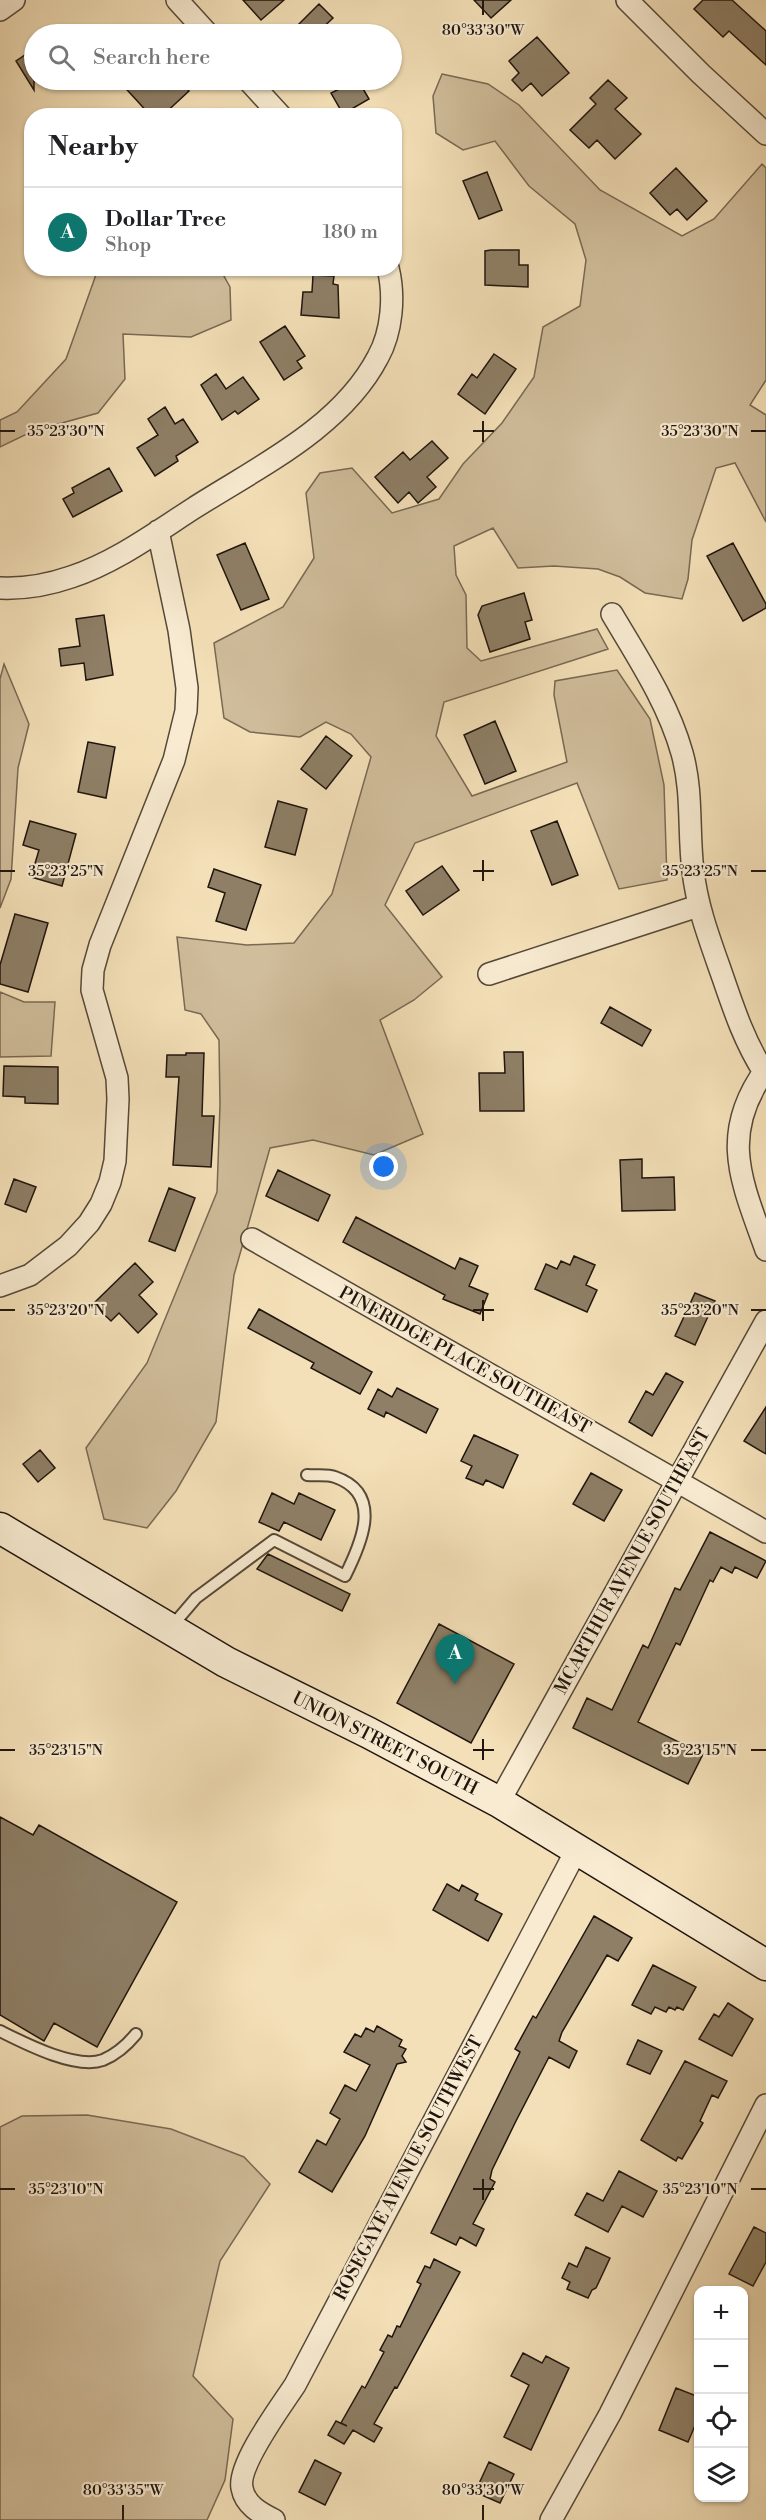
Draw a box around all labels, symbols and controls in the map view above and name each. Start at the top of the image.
text: 80°33'30"W [442,21,525,40]
search box [24,24,402,90]
icon: search [45,41,78,74]
text: Search here [93,44,210,71]
text: Nearby [48,131,138,163]
text: Dollar Tree [105,206,226,233]
text: A [60,220,75,245]
text: 180 m [323,220,378,245]
text: Shop [105,233,151,258]
text: 35°23'30"N [27,422,105,441]
text: 35°23'30"N [661,422,739,441]
text: 35°23'25"N [28,862,104,881]
text: 35°23'25"N [662,862,738,881]
your location [369,1152,398,1181]
street label: PINERIDGE PLACE SOUTHEAST [335,1281,595,1440]
text: 35°23'20"N [27,1301,105,1320]
text: 35°23'20"N [661,1301,739,1320]
street label: MCARTHUR AVENUE SOUTHEAST [549,1424,716,1698]
pin: A [436,1634,474,1684]
street label: UNION STREET SOUTH [288,1687,482,1801]
text: 35°23'15"N [29,1741,103,1760]
text: 35°23'15"N [663,1741,737,1760]
street label: ROSEGAYE AVENUE SOUTHWEST [329,2032,488,2305]
text: 35°23'10"N [28,2180,104,2199]
text: 35°23'10"N [662,2180,738,2199]
map controls [694,2286,748,2502]
button: + [694,2286,748,2340]
button: − [694,2340,748,2394]
button: locate [694,2394,748,2448]
button: layers [694,2448,748,2502]
text: 80°33'35"W [83,2481,164,2500]
text: 80°33'30"W [442,2481,525,2500]

